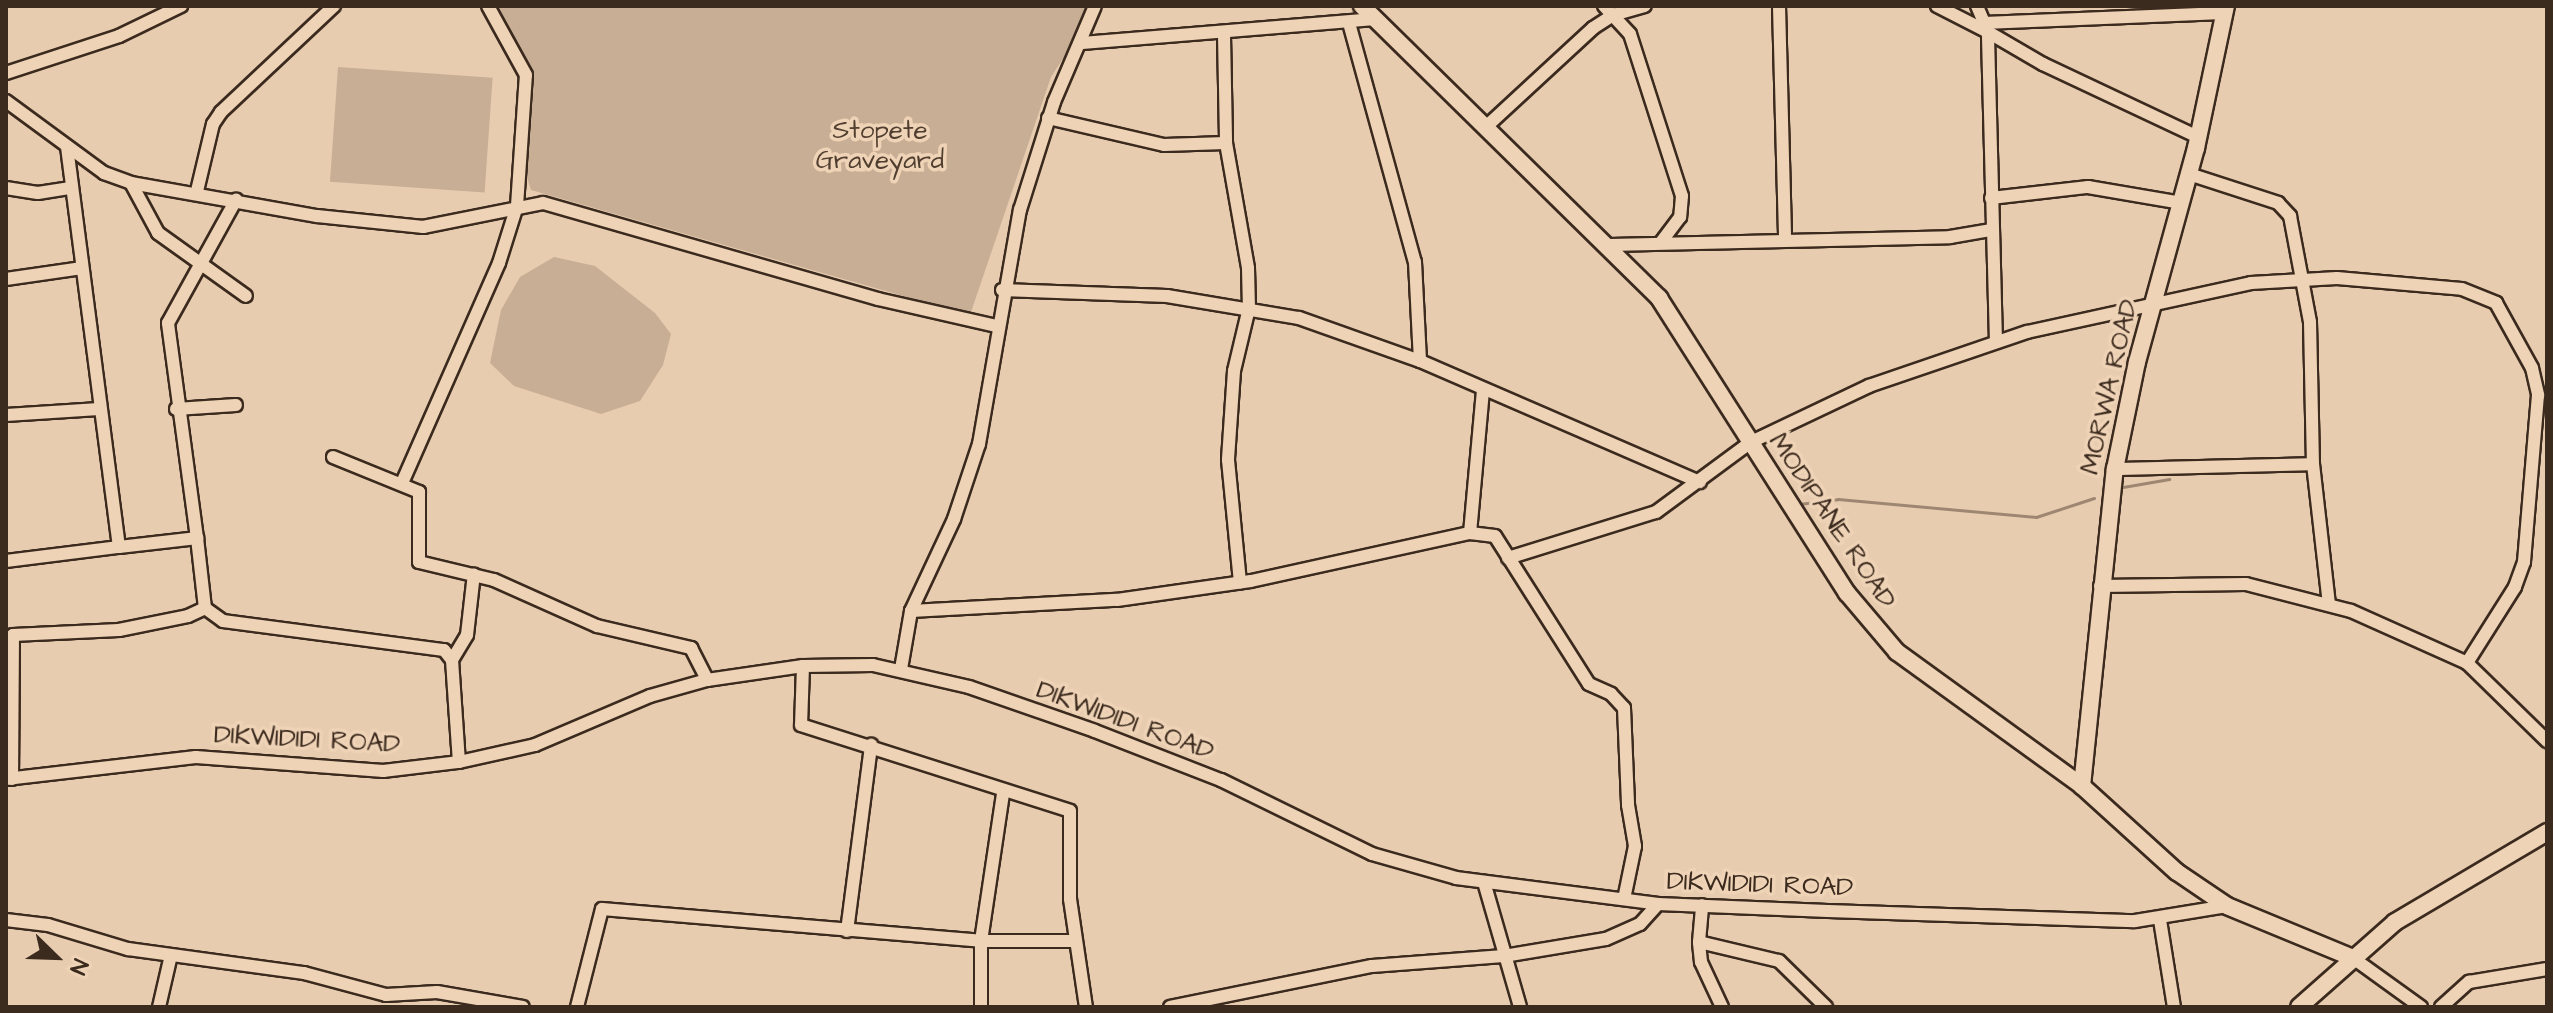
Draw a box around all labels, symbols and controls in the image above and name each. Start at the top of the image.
park label: Stopete Graveyard [816,115,944,176]
street label: MORWA ROAD [2075,297,2145,477]
street label: MODIPANE ROAD [1762,427,1902,615]
street label: DIKWIDIDI ROAD [1032,674,1218,768]
street label: DIKWIDIDI ROAD [213,720,401,760]
street label: DIKWIDIDI ROAD [1666,866,1854,904]
north arrow [16,917,96,997]
text: N [62,954,96,979]

